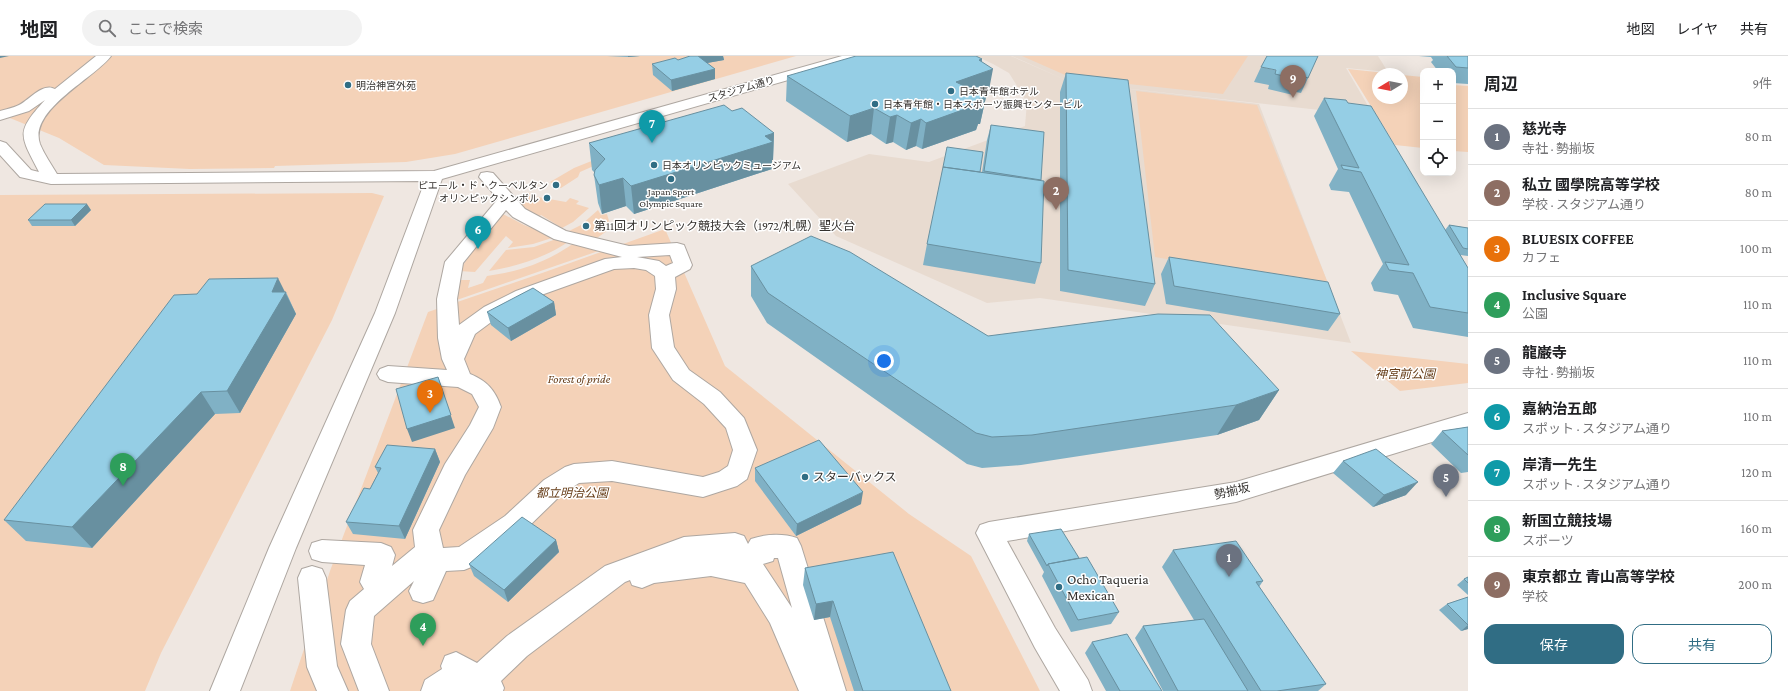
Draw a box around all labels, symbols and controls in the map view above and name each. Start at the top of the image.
search box [82,10,362,46]
icon: search [96,17,118,39]
text: 地図 [20,19,58,40]
text: ここで検索 [128,21,203,37]
text: 地図 [1626,21,1654,37]
text: レイヤ [1676,21,1718,37]
text: 共有 [1740,21,1768,37]
pin: 9 [1280,65,1306,98]
north arrow [1372,68,1408,104]
map controls [1420,68,1456,176]
button: + [1420,68,1456,104]
street label: スタジアム通り [706,74,776,104]
text: 周辺 [1484,75,1518,94]
text: 9件 [1752,76,1772,91]
marker: 明治神宮外苑 [343,80,353,90]
place label: 明治神宮外苑 [356,80,416,91]
marker: 日本青年館ホテル [946,86,956,96]
place label: 日本青年館ホテル [959,86,1039,97]
marker: 日本青年館・日本スポーツ振興センタービル [870,99,880,109]
place label: 日本青年館・日本スポーツ振興センタービル [883,99,1083,110]
button: − [1420,104,1456,140]
pin: 7 [639,110,665,143]
text: 慈光寺 [1522,121,1567,137]
text: 1 [1495,129,1499,144]
text: 80 m [1745,129,1772,144]
button: locate [1420,140,1456,176]
text: 寺社 · 勢揃坂 [1522,141,1595,156]
marker: 日本オリンピックミュージアム [649,160,659,170]
place label: 日本オリンピックミュージアム [662,160,801,171]
marker: Japan Sport Olympic Square [666,174,676,184]
pin: 2 [1043,177,1069,210]
text: 私立 國學院高等学校 [1522,177,1660,193]
place label: ピエール・ド・クーベルタン [418,180,548,191]
marker: ピエール・ド・クーベルタン [551,180,561,190]
text: 2 [1494,185,1500,200]
text: 80 m [1745,185,1772,200]
place label: Japan Sport Olympic Square [639,186,703,209]
place label: オリンピックシンボル [439,193,539,204]
marker: オリンピックシンボル [542,193,552,203]
text: 学校 · スタジアム通り [1522,197,1646,212]
pin: 6 [465,216,491,249]
place label: 第11回オリンピック競技大会（1972/札幌）聖火台 [594,219,855,233]
marker: 第11回オリンピック競技大会（1972/札幌）聖火台 [581,221,591,231]
text: BLUESIX COFFEE [1522,231,1634,247]
text: 3 [1494,241,1500,256]
text: 100 m [1740,241,1772,256]
text: カフェ [1522,250,1561,265]
text: Inclusive Square [1522,287,1627,303]
text: 4 [1493,297,1501,312]
text: 110 m [1743,297,1772,312]
text: 公園 [1522,306,1548,321]
text: 龍巌寺 [1522,345,1567,361]
your location [874,351,894,371]
text: 5 [1494,353,1500,368]
text: 110 m [1743,353,1772,368]
text: 寺社 · 勢揃坂 [1522,365,1595,380]
park label: 神宮前公園 [1375,367,1437,381]
park label: Forest of pride [548,372,611,386]
pin: 3 [417,380,443,413]
text: 嘉納治五郎 [1522,401,1597,417]
text: 6 [1493,409,1501,424]
text: 110 m [1743,409,1772,424]
text: スポット · スタジアム通り [1522,421,1672,436]
pin: 8 [110,453,136,486]
text: 岸清一先生 [1522,457,1597,473]
pin: 5 [1433,464,1459,497]
text: 7 [1494,465,1500,480]
text: 120 m [1741,465,1772,480]
place label: スターバックス [813,470,897,484]
marker: スターバックス [800,472,810,482]
text: スポット · スタジアム通り [1522,477,1672,492]
street label: 勢揃坂 [1213,480,1251,502]
park label: 都立明治公園 [536,486,610,500]
text: 新国立競技場 [1522,513,1612,529]
text: 8 [1493,521,1501,536]
text: 160 m [1741,521,1772,536]
text: スポーツ [1522,533,1574,548]
pin: 1 [1216,544,1242,577]
text: 東京都立 青山高等学校 [1522,569,1675,585]
place label: Ocho Taqueria Mexican [1067,571,1149,603]
text: 9 [1493,577,1501,592]
text: 200 m [1738,577,1772,592]
marker: Ocho Taqueria Mexican [1054,582,1064,592]
text: 学校 [1522,589,1548,604]
pin: 4 [410,613,436,646]
button: 保存 [1484,624,1624,664]
button: 共有 [1632,624,1772,664]

